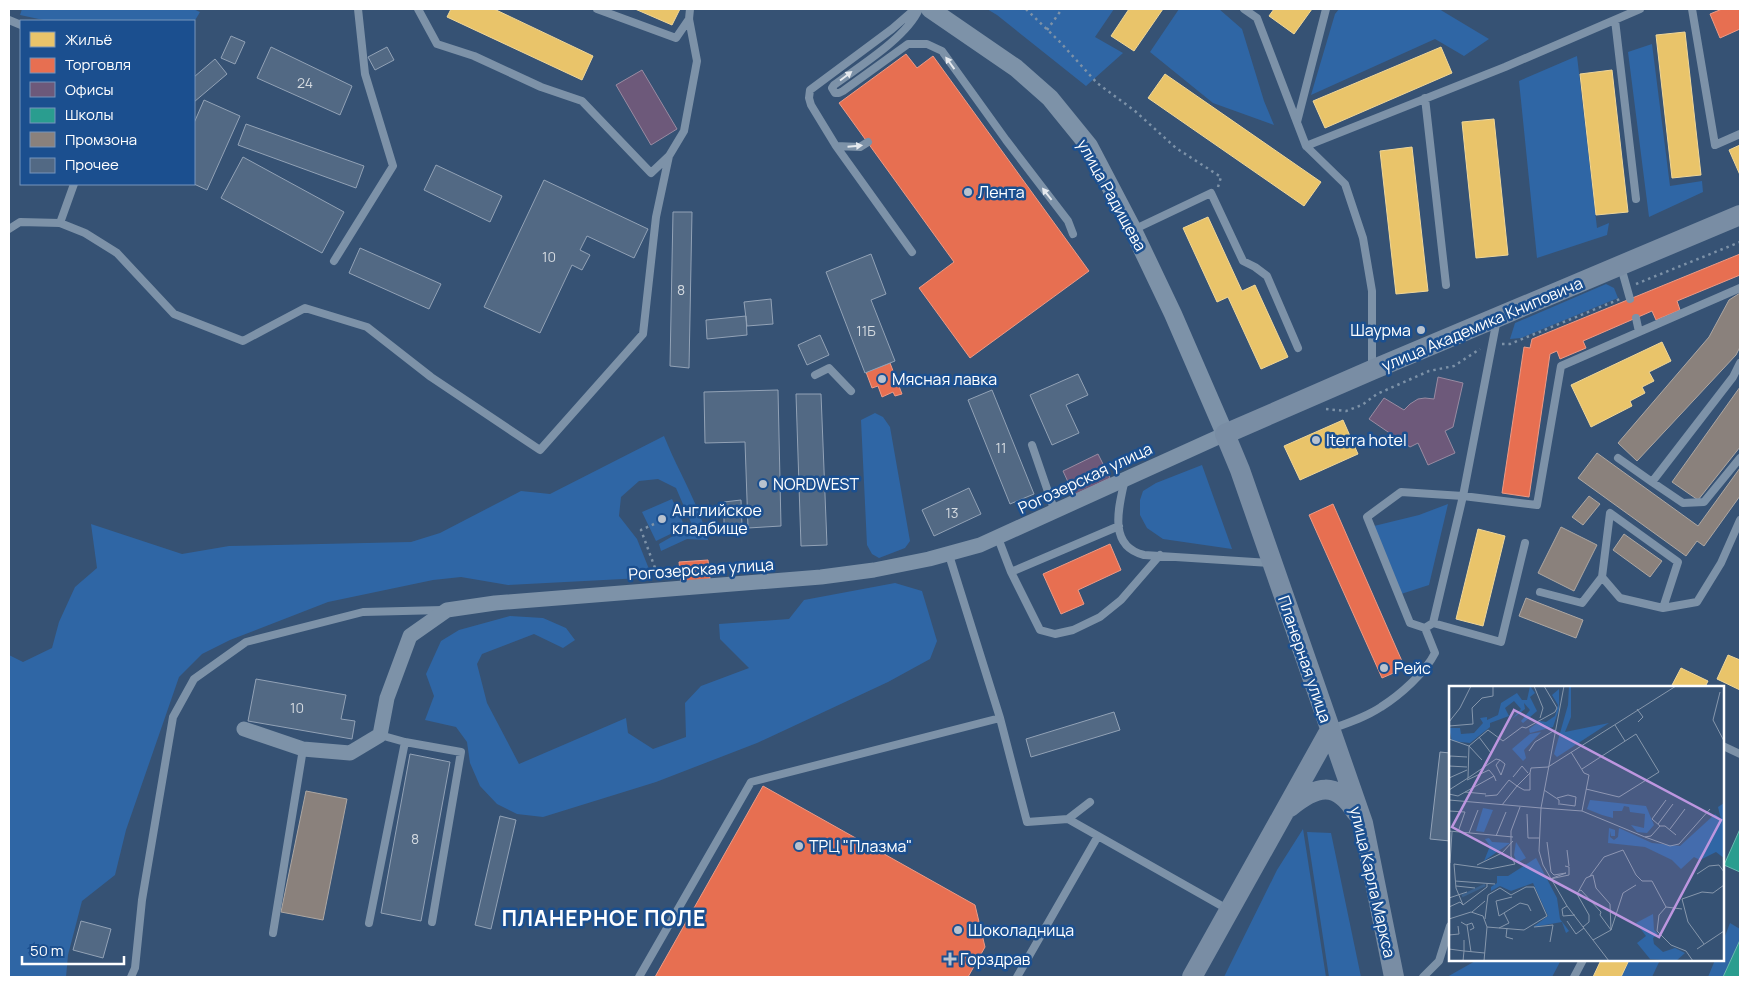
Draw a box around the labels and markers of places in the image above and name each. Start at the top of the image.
place label: Лента [978,181,1025,203]
marker: Лента [962,186,974,198]
place label: Шаурма [1350,319,1411,341]
marker: Шаурма [1415,324,1427,336]
place label: Мясная лавка [892,368,997,390]
marker: Мясная лавка [876,373,888,385]
place label: Iterra hotel [1326,429,1407,451]
marker: Iterra hotel [1310,434,1322,446]
place label: NORDWEST [773,473,859,495]
marker: NORDWEST [757,478,769,490]
place label: Английское кладбище [672,499,762,539]
marker: Английское кладбище [656,513,668,525]
place label: Рейс [1394,657,1431,679]
marker: Рейс [1378,662,1390,674]
place label: ТРЦ "Плазма" [809,835,912,857]
marker: ТРЦ "Плазма" [793,840,805,852]
place label: Шоколадница [968,919,1074,941]
marker: Шоколадница [952,924,964,936]
place label: Горздрав [960,948,1031,970]
marker: Горздрав [944,953,956,965]

